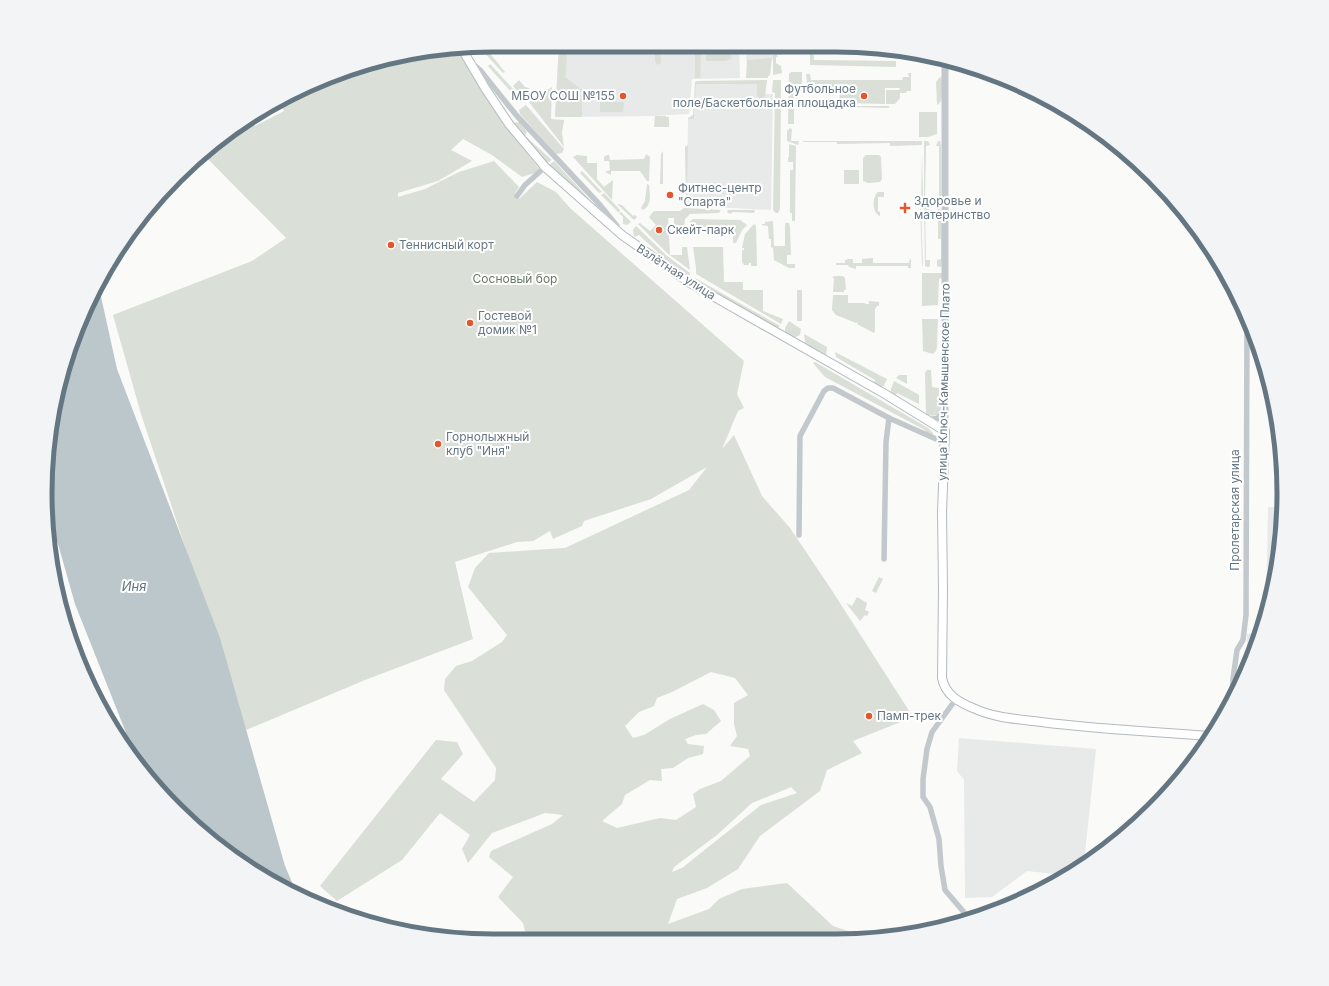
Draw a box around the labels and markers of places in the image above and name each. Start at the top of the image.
place label: Футбольное поле/Баскетбольная площадка [673,81,856,110]
place label: МБОУ СОШ №155 [511,88,615,103]
marker: МБОУ СОШ №155 [618,91,628,101]
marker: Футбольное поле/Баскетбольная площадка [859,91,869,101]
place label: Фитнес-центр "Спарта" [678,180,762,209]
marker: Фитнес-центр "Спарта" [665,190,675,200]
place label: Здоровье и материнство [914,193,991,222]
marker: Здоровье и материнство [899,202,911,214]
place label: Скейт-парк [667,222,735,237]
marker: Скейт-парк [654,225,664,235]
place label: Теннисный корт [399,237,494,252]
marker: Теннисный корт [386,240,396,250]
place label: Гостевой домик №1 [478,308,537,337]
marker: Гостевой домик №1 [465,318,475,328]
place label: Горнолыжный клуб "Иня" [446,429,529,458]
marker: Горнолыжный клуб "Иня" [433,439,443,449]
place label: Памп-трек [877,708,942,723]
marker: Памп-трек [864,711,874,721]

